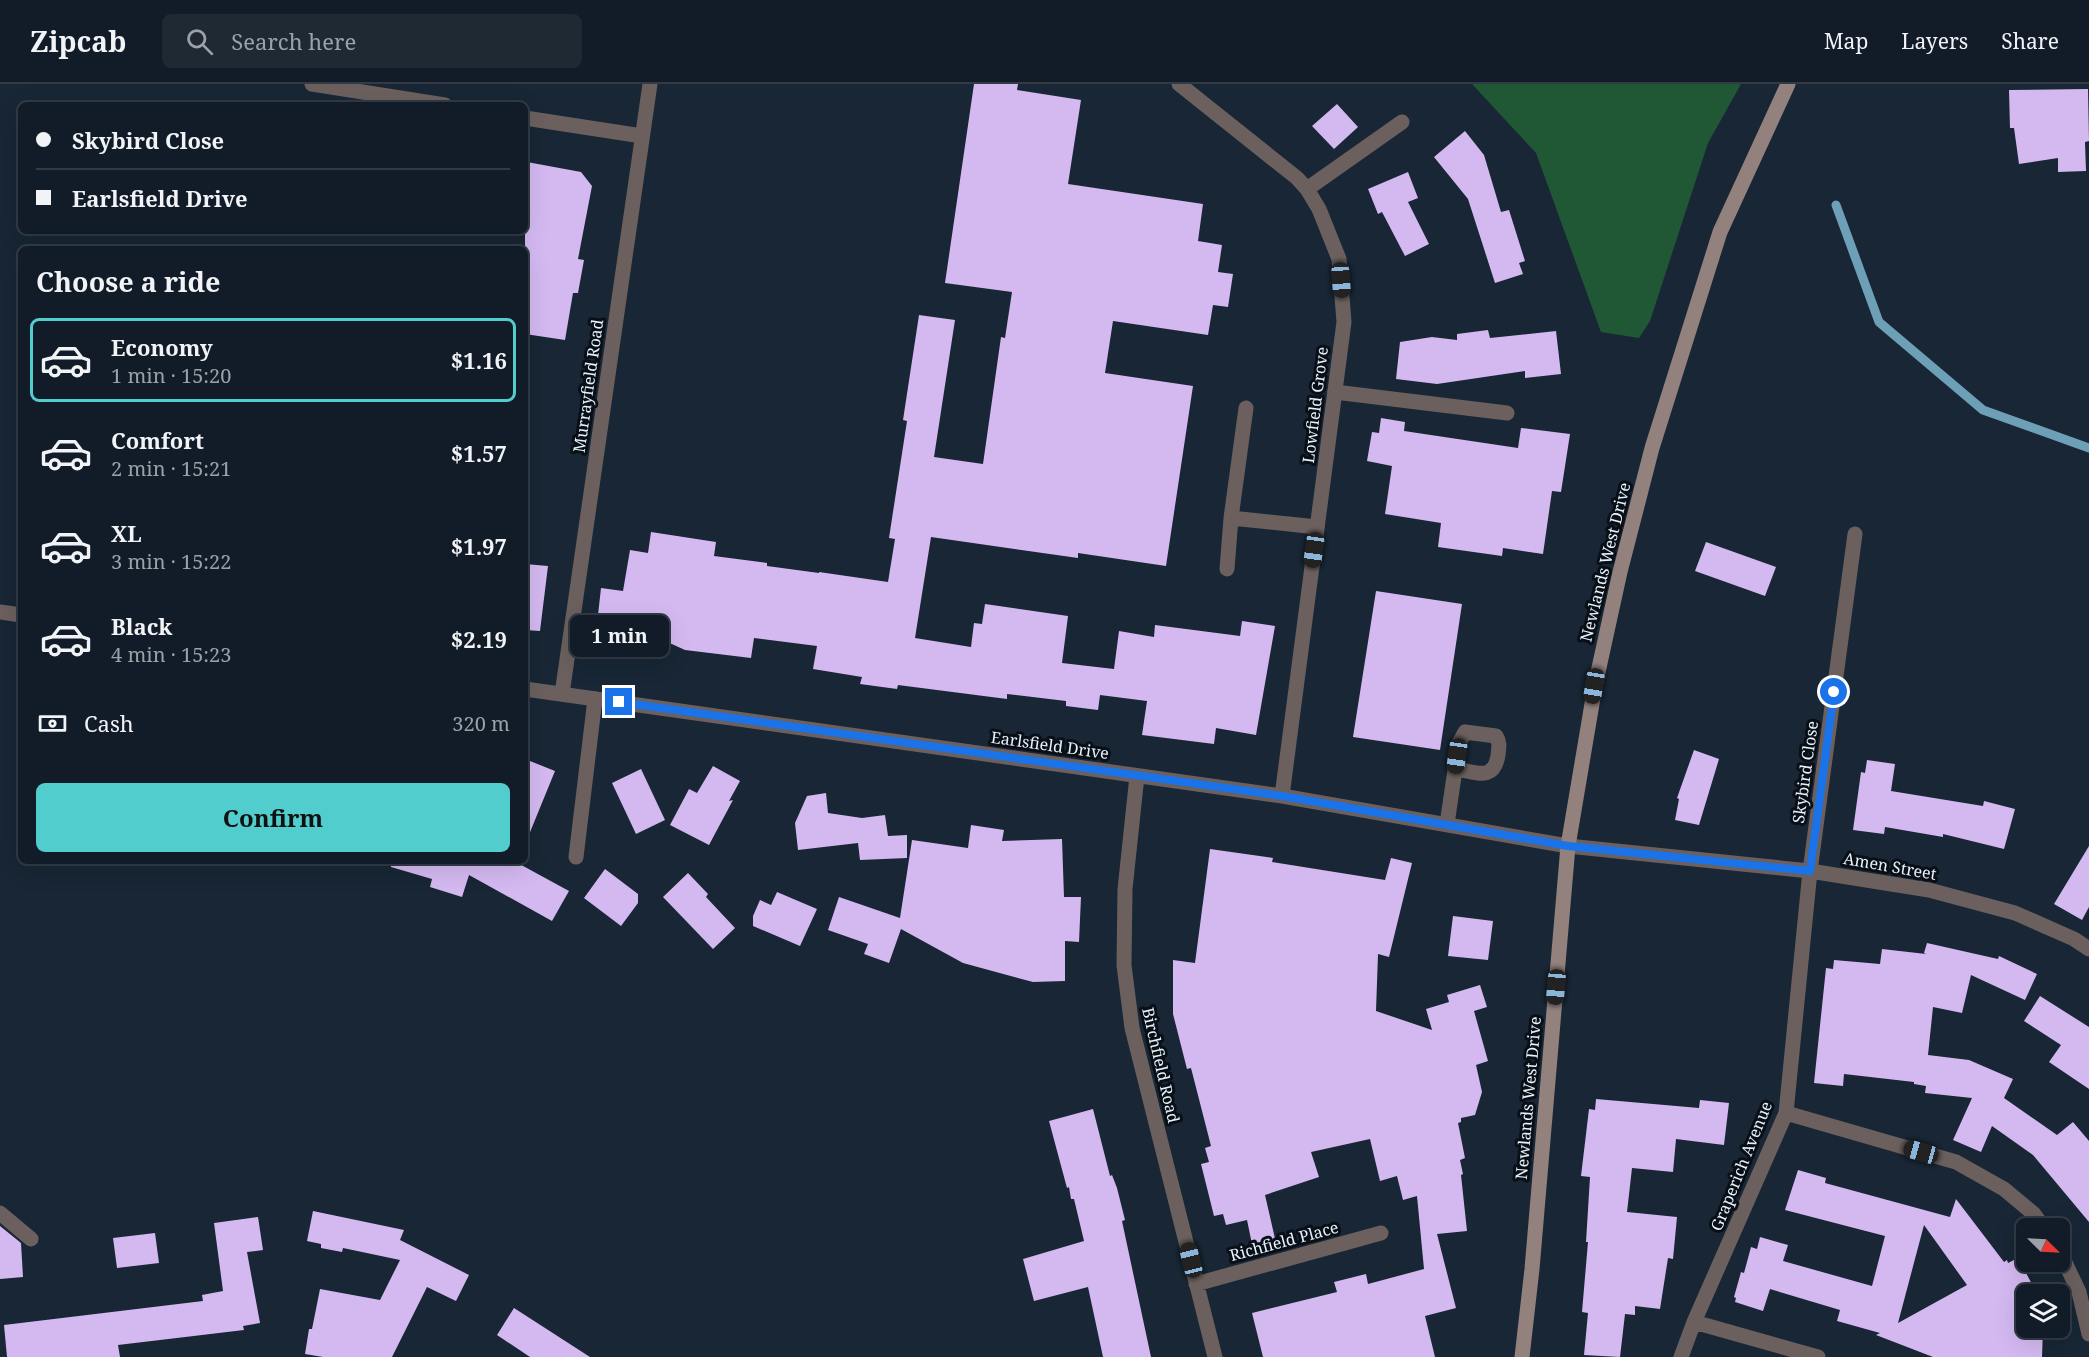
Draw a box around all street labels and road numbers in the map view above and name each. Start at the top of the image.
street label: Murrayfield Road [568,318,608,454]
street label: Lowfield Grove [1297,346,1333,464]
street label: Newlands West Drive [1575,480,1635,644]
street label: Skybird Close [1787,719,1823,825]
street label: Earlsfield Drive [990,726,1110,764]
street label: Amen Street [1842,847,1939,885]
street label: Birchfield Road [1137,1005,1185,1125]
street label: Newlands West Drive [1510,1016,1546,1180]
street label: Graperich Avenue [1705,1098,1777,1234]
street label: Richfield Place [1227,1216,1341,1266]

